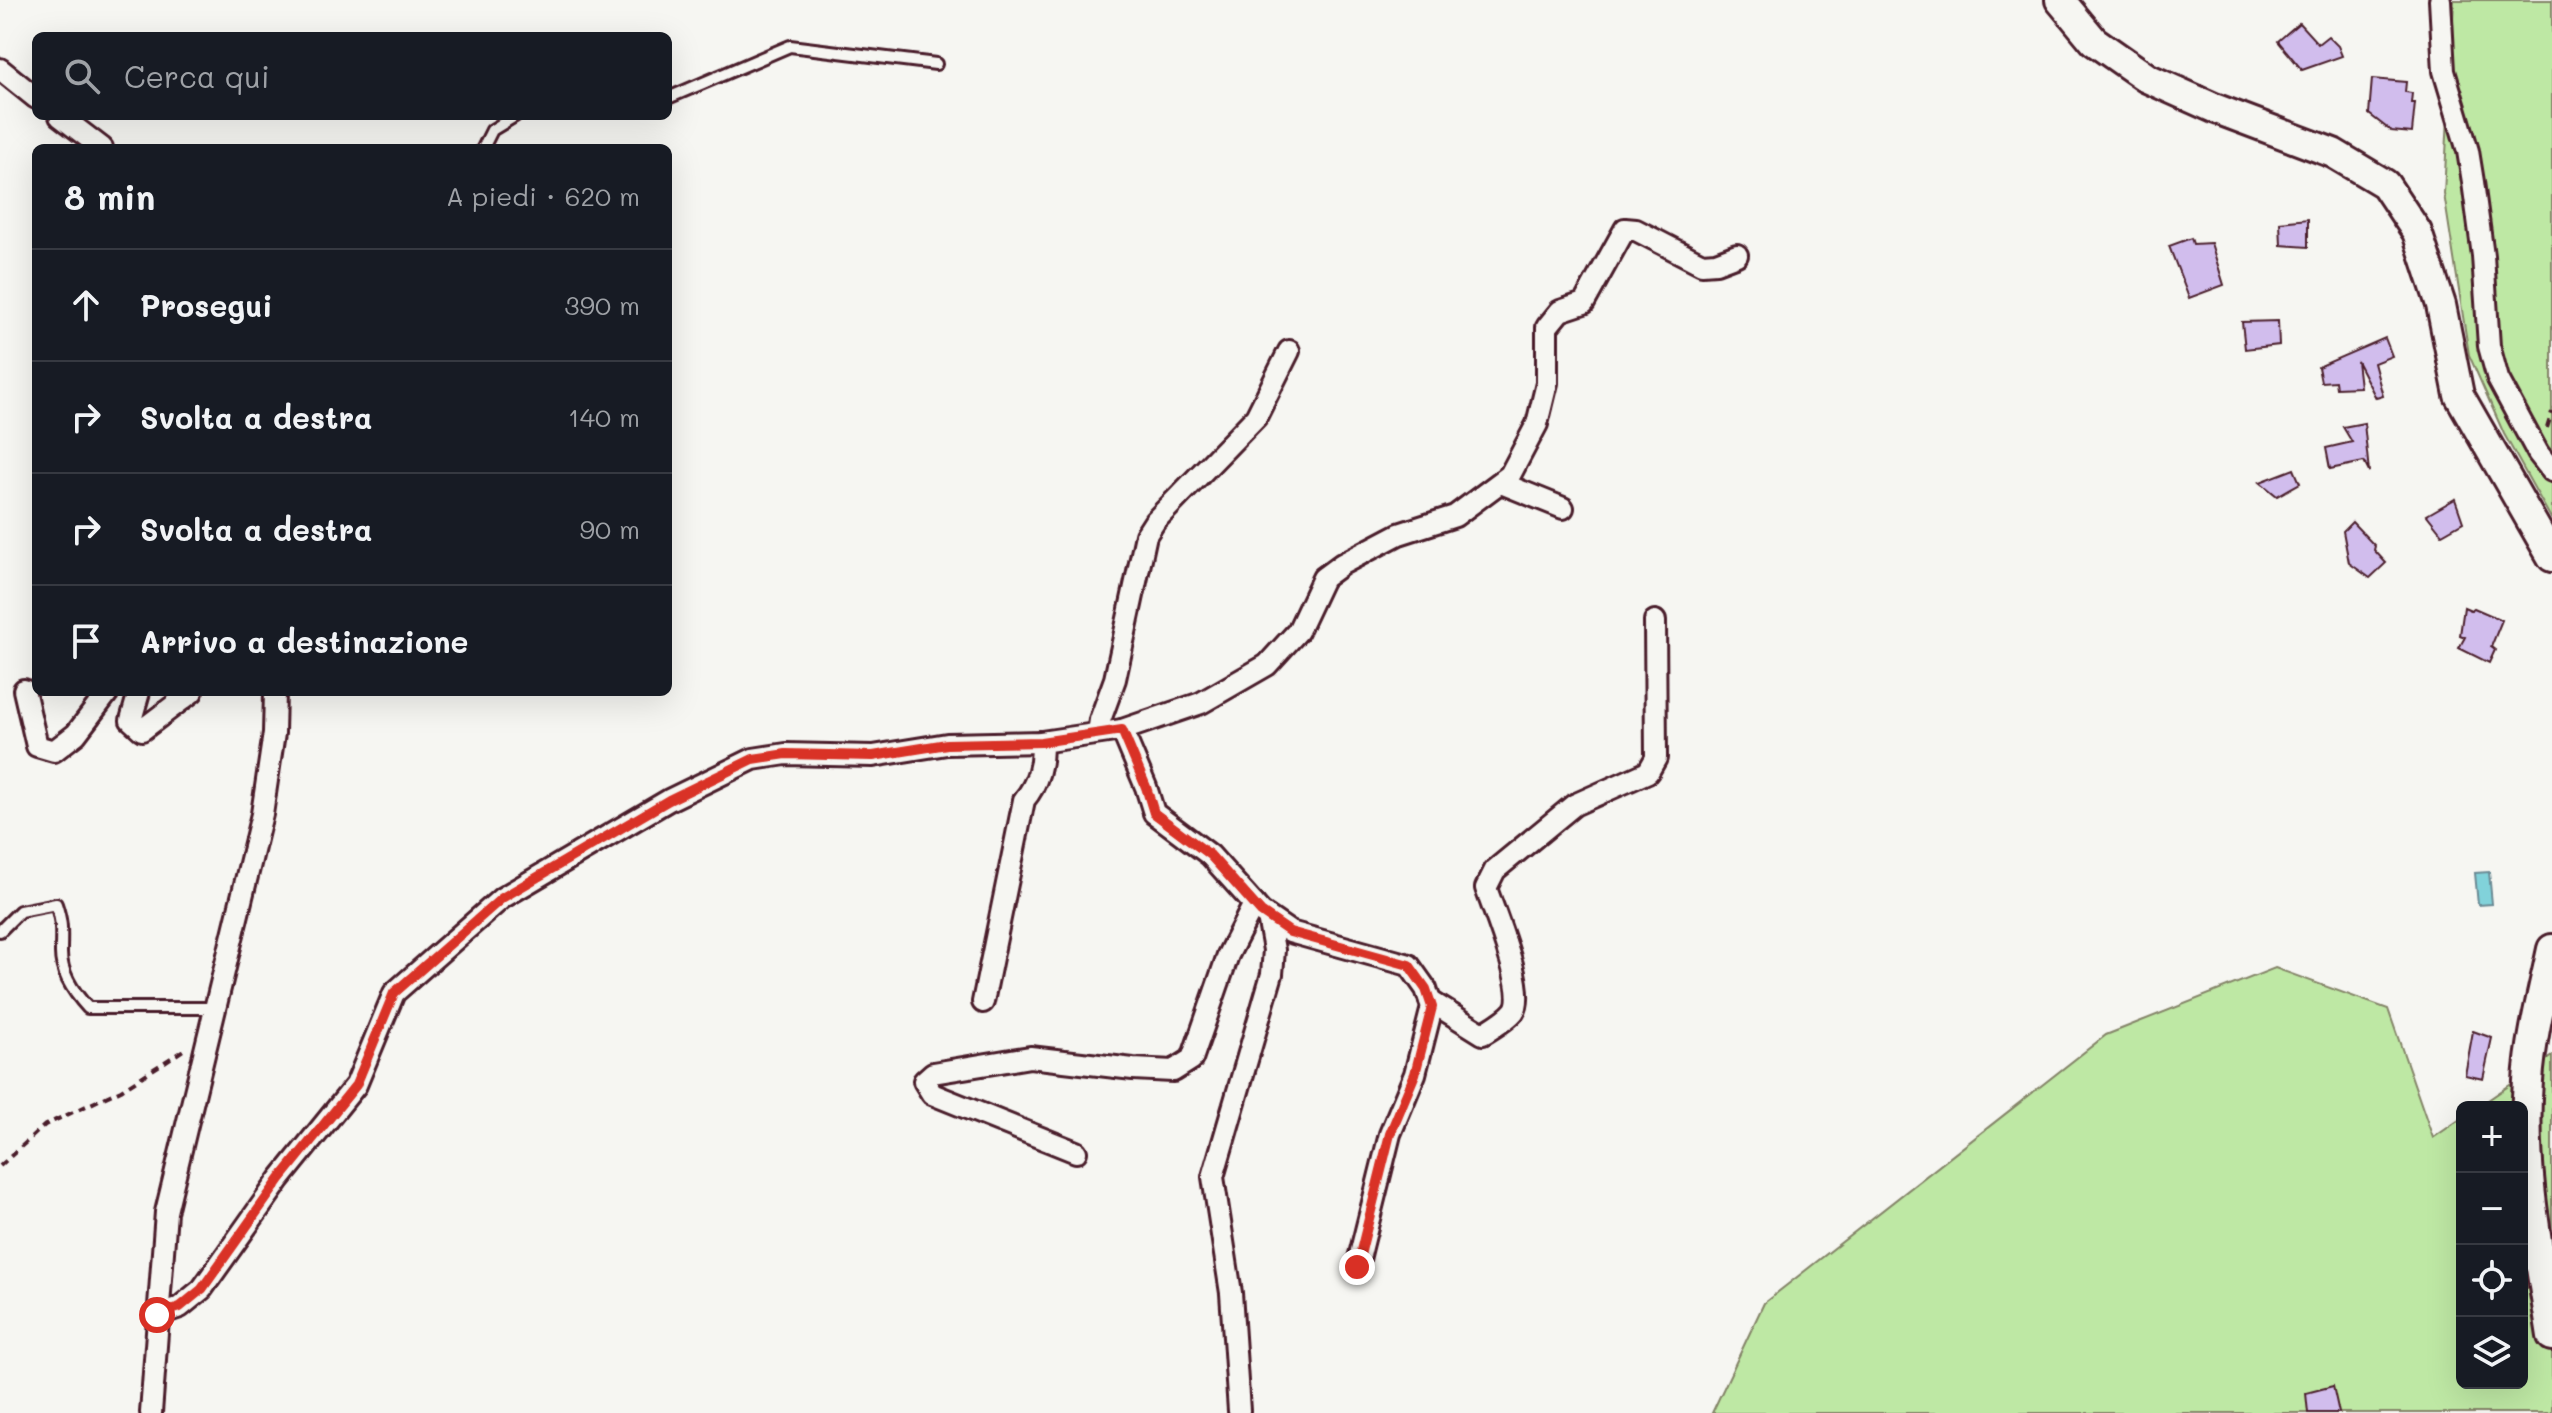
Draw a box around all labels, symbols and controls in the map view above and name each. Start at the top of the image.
search box [32,32,672,120]
icon: search [60,54,104,98]
text: Cerca qui [124,56,270,96]
text: 8 min [64,174,155,219]
text: A piedi · 620 m [446,179,640,213]
icon: ahead [64,283,108,327]
text: Prosegui [140,285,273,325]
text: 390 m [564,288,640,322]
icon: right [64,395,108,439]
text: Svolta a destra [140,397,372,437]
text: 140 m [568,400,640,434]
icon: right [64,507,108,551]
text: Svolta a destra [140,509,372,549]
text: 90 m [580,512,640,546]
icon: arrive [64,619,108,663]
text: Arrivo a destinazione [140,621,468,661]
map controls [2456,1101,2528,1389]
button: + [2456,1101,2528,1173]
button: − [2456,1173,2528,1245]
button: locate [2456,1245,2528,1317]
route end [1339,1249,1375,1285]
route start [139,1297,175,1333]
button: layers [2456,1317,2528,1389]

